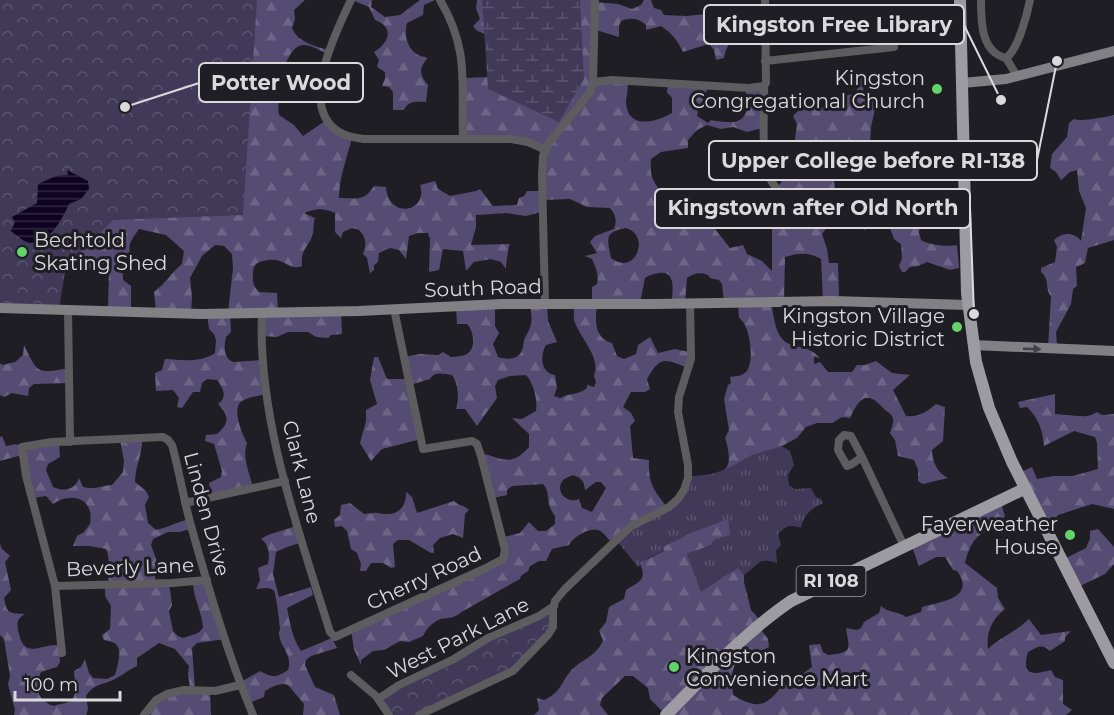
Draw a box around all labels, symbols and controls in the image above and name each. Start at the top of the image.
callout: Kingston Free Library [704,5,964,44]
text: Kingston Free Library [716,12,952,37]
callout: Potter Wood [199,63,363,102]
place label: Kingston Congregational Church [691,66,925,113]
text: Potter Wood [211,70,351,95]
marker: Kingston Congregational Church [930,82,944,96]
callout: Upper College before RI-138 [709,141,1037,180]
text: Upper College before RI-138 [721,148,1025,173]
callout: Kingstown after Old North [655,189,970,228]
text: Kingstown after Old North [667,195,959,220]
place label: Bechtold Skating Shed [34,228,167,275]
marker: Bechtold Skating Shed [15,245,29,259]
street label: South Road [424,274,542,302]
place label: Kingston Village Historic District [782,304,945,351]
marker: Kingston Village Historic District [950,320,964,334]
one-way arrow [1022,345,1041,354]
street label: Clark Lane [278,418,326,526]
street label: Linden Drive [179,449,235,579]
place label: Fayerweather House [921,512,1058,559]
marker: Fayerweather House [1063,528,1077,542]
street label: Cherry Road [363,541,485,615]
street label: Beverly Lane [66,553,194,581]
road number: RI 108 [796,566,866,596]
street label: West Park Lane [383,592,533,684]
place label: Kingston Convenience Mart [686,644,868,691]
marker: Kingston Convenience Mart [667,660,681,674]
scale bar [15,664,120,702]
text: 100 m [24,674,78,696]

